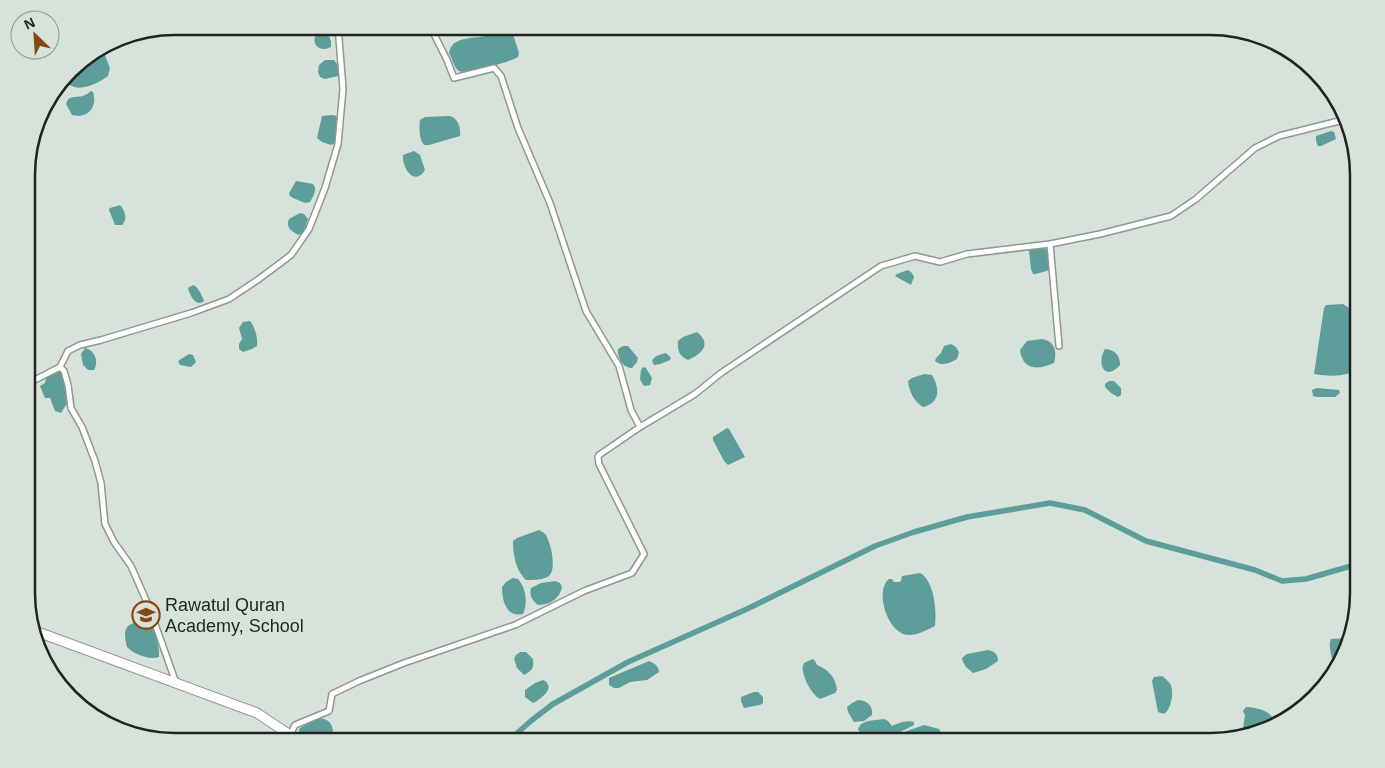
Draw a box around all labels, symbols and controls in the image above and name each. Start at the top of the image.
north arrow [10,10,60,60]
text: N [22,14,37,33]
place label: Rawatul Quran Academy, School [165,595,304,636]
school or university icon: Rawatul Quran Academy, School [131,600,161,630]

